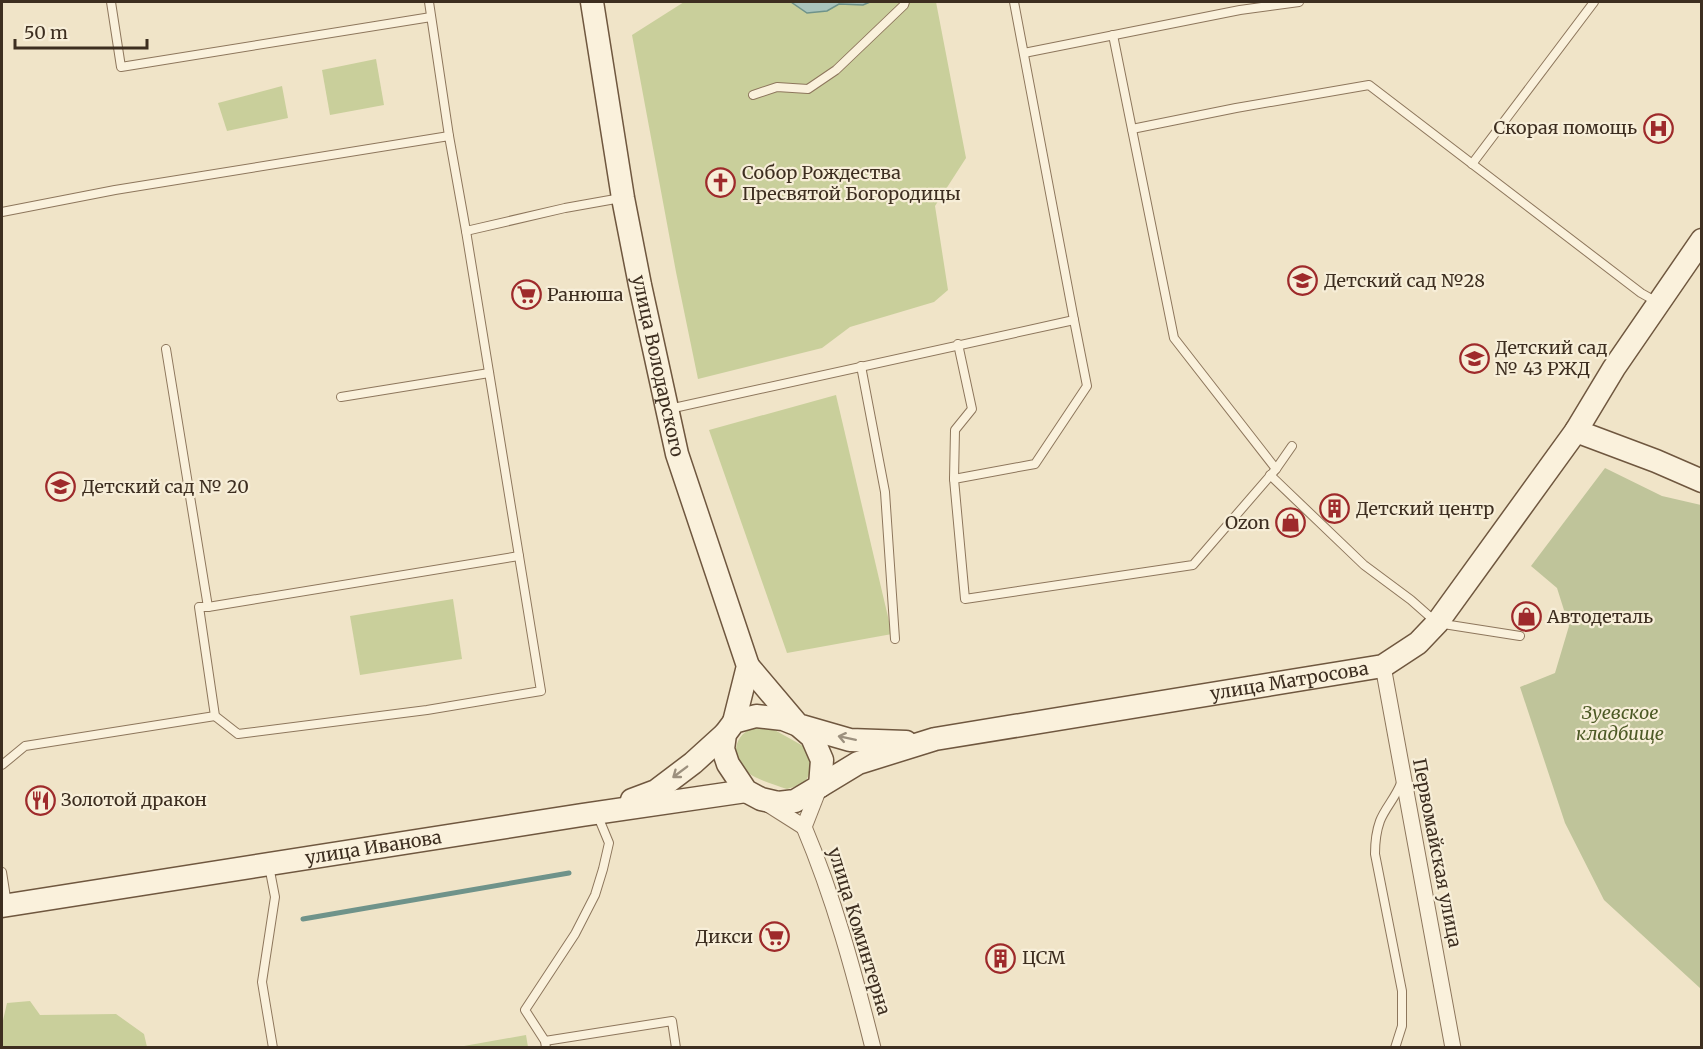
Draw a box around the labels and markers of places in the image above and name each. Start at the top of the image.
hospital icon: Скорая помощь [1642,112,1674,144]
place label: Скорая помощь [1494,116,1637,139]
place label: Собор Рождества Пресвятой Богородицы [742,161,961,205]
church icon: Собор Рождества Пресвятой Богородицы [705,167,737,199]
school or university icon: Детский сад №28 [1287,265,1319,297]
place label: Детский сад №28 [1324,269,1485,292]
supermarket icon: Ранюша [510,279,542,311]
place label: Ранюша [547,283,624,306]
place label: Детский сад № 43 РЖД [1495,336,1608,380]
school or university icon: Детский сад № 43 РЖД [1458,342,1490,374]
school or university icon: Детский сад № 20 [45,471,77,503]
place label: Детский сад № 20 [82,475,249,498]
building icon: Детский центр [1319,493,1351,525]
place label: Детский центр [1356,497,1494,520]
shop icon: Ozon [1275,507,1307,539]
place label: Ozon [1225,511,1270,534]
shop icon: Автодеталь [1510,601,1542,633]
place label: Автодеталь [1546,605,1653,628]
restaurant icon: Золотой дракон [24,784,56,816]
place label: Золотой дракон [61,788,207,811]
supermarket icon: Дикси [758,921,790,953]
place label: Дикси [696,925,753,948]
building icon: ЦСМ [985,942,1017,974]
place label: ЦСМ [1022,946,1066,969]

